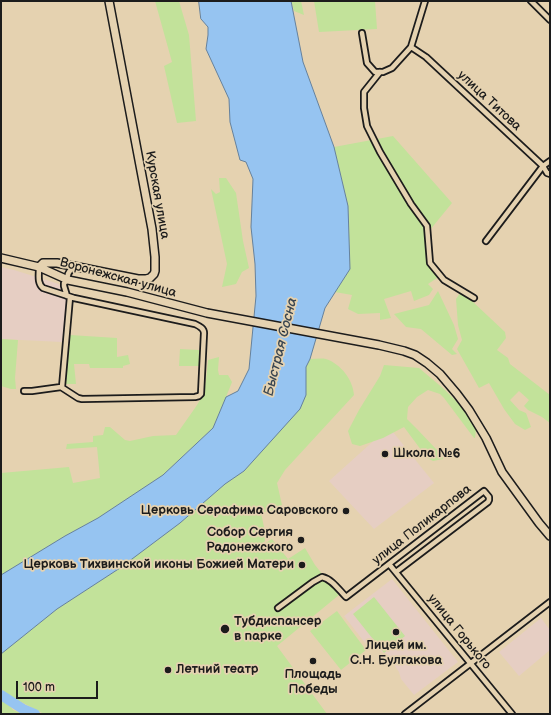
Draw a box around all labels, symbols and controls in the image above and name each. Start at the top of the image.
street label: улица Титова [454,68,524,134]
street label: Курская улица [142,150,172,240]
street label: Воронежская улица [58,255,178,301]
water label: Быстрая Сосна [261,296,301,398]
place label: Школа №6 [393,446,460,462]
marker: Школа №6 [380,449,390,459]
street label: улица Поликарпова [370,482,474,568]
place label: Церковь Серафима Саровского [141,503,338,519]
marker: Церковь Серафима Саровского [341,506,351,516]
place label: Собор Сергия Радонежского [206,525,293,556]
marker: Собор Сергия Радонежского [296,535,306,545]
place label: Церковь Тихвинской иконы Божией Матери [23,557,294,573]
marker: Церковь Тихвинской иконы Божией Матери [297,560,307,570]
street label: улица Горького [424,591,494,673]
place label: Тубдиспансер в парке [234,614,321,645]
marker: Тубдиспансер в парке [219,623,231,635]
marker: Лицей им. С.Н. Булгакова [391,627,401,637]
place label: Лицей им. С.Н. Булгакова [350,638,442,669]
marker: Площадь Победы [308,656,318,666]
place label: Летний театр [176,662,259,678]
marker: Летний театр [163,665,173,675]
place label: Площадь Победы [285,667,341,698]
scale bar [18,673,100,699]
text: 100 m [23,680,55,695]

